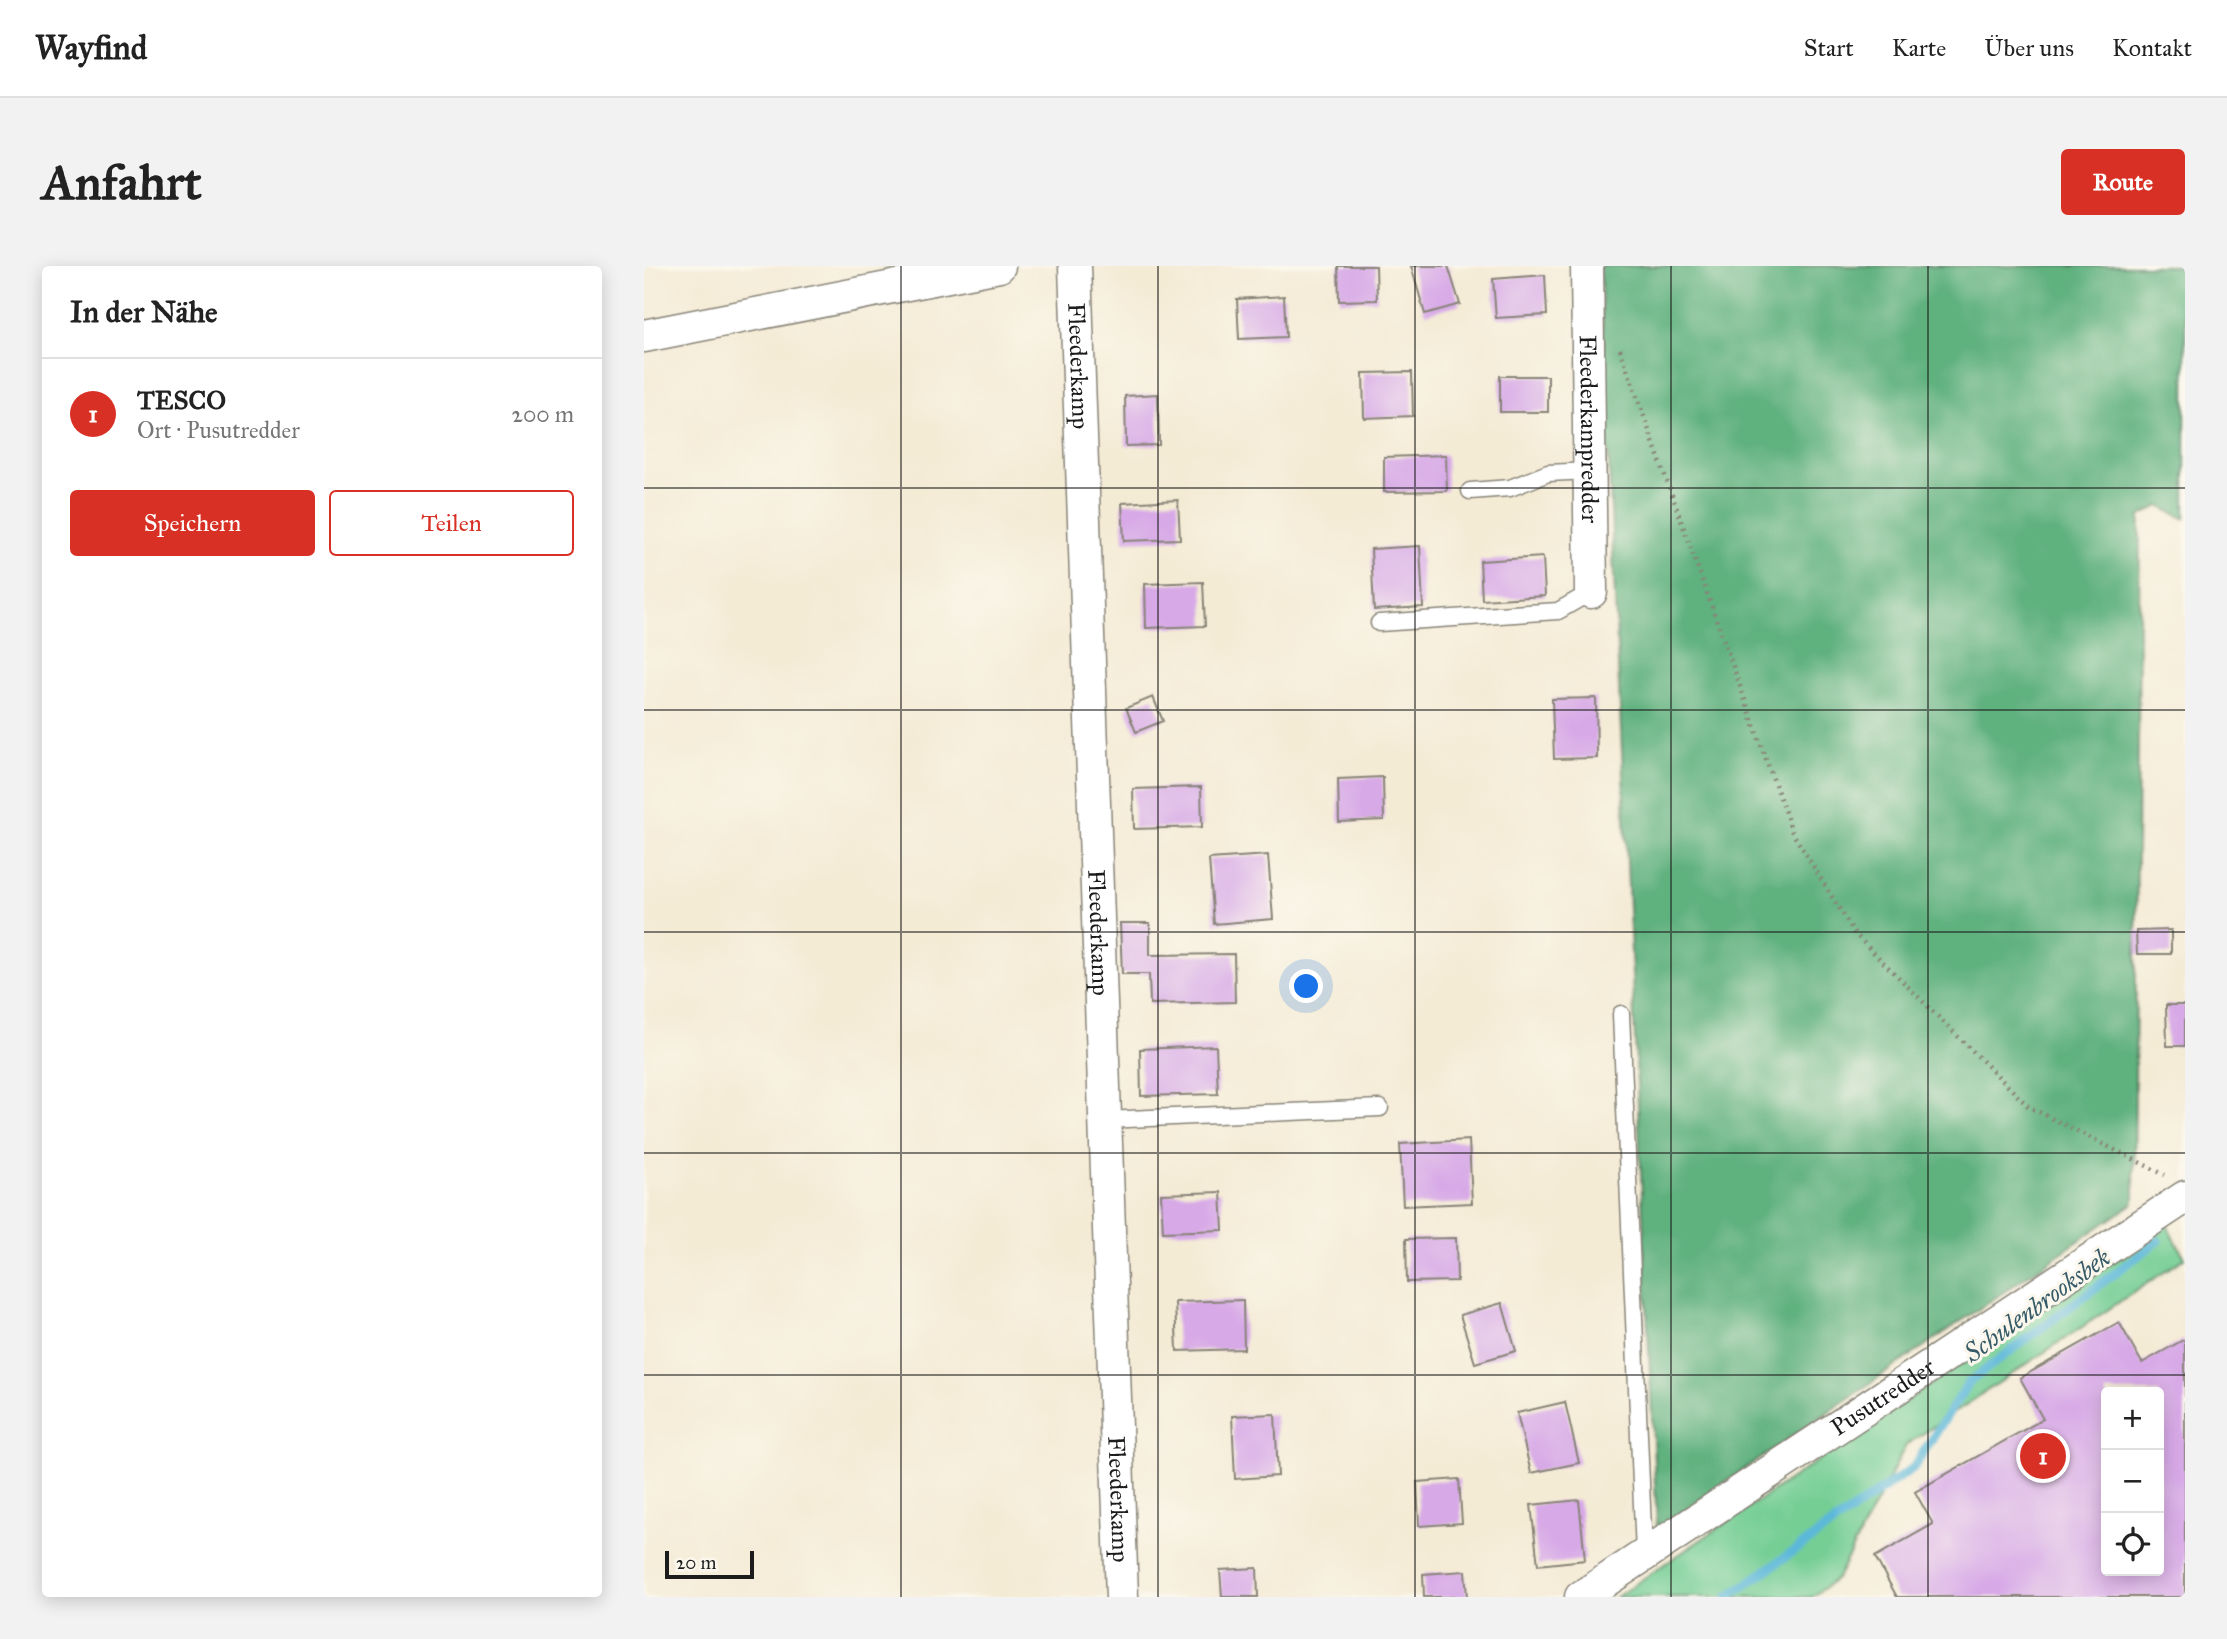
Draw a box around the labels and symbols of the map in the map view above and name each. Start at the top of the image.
street label: Fleederkamp [1061,302,1096,430]
street label: Fleederkampredder [1573,335,1605,523]
street label: Fleederkamp [1081,869,1116,996]
your location [1289,969,1323,1003]
water label: Schulenbrooksbek [1957,1241,2117,1370]
street label: Pusutredder [1825,1352,1941,1442]
pin: 1 [2020,1430,2066,1482]
street label: Fleederkamp [1101,1436,1136,1563]
scale bar [665,1548,754,1580]

